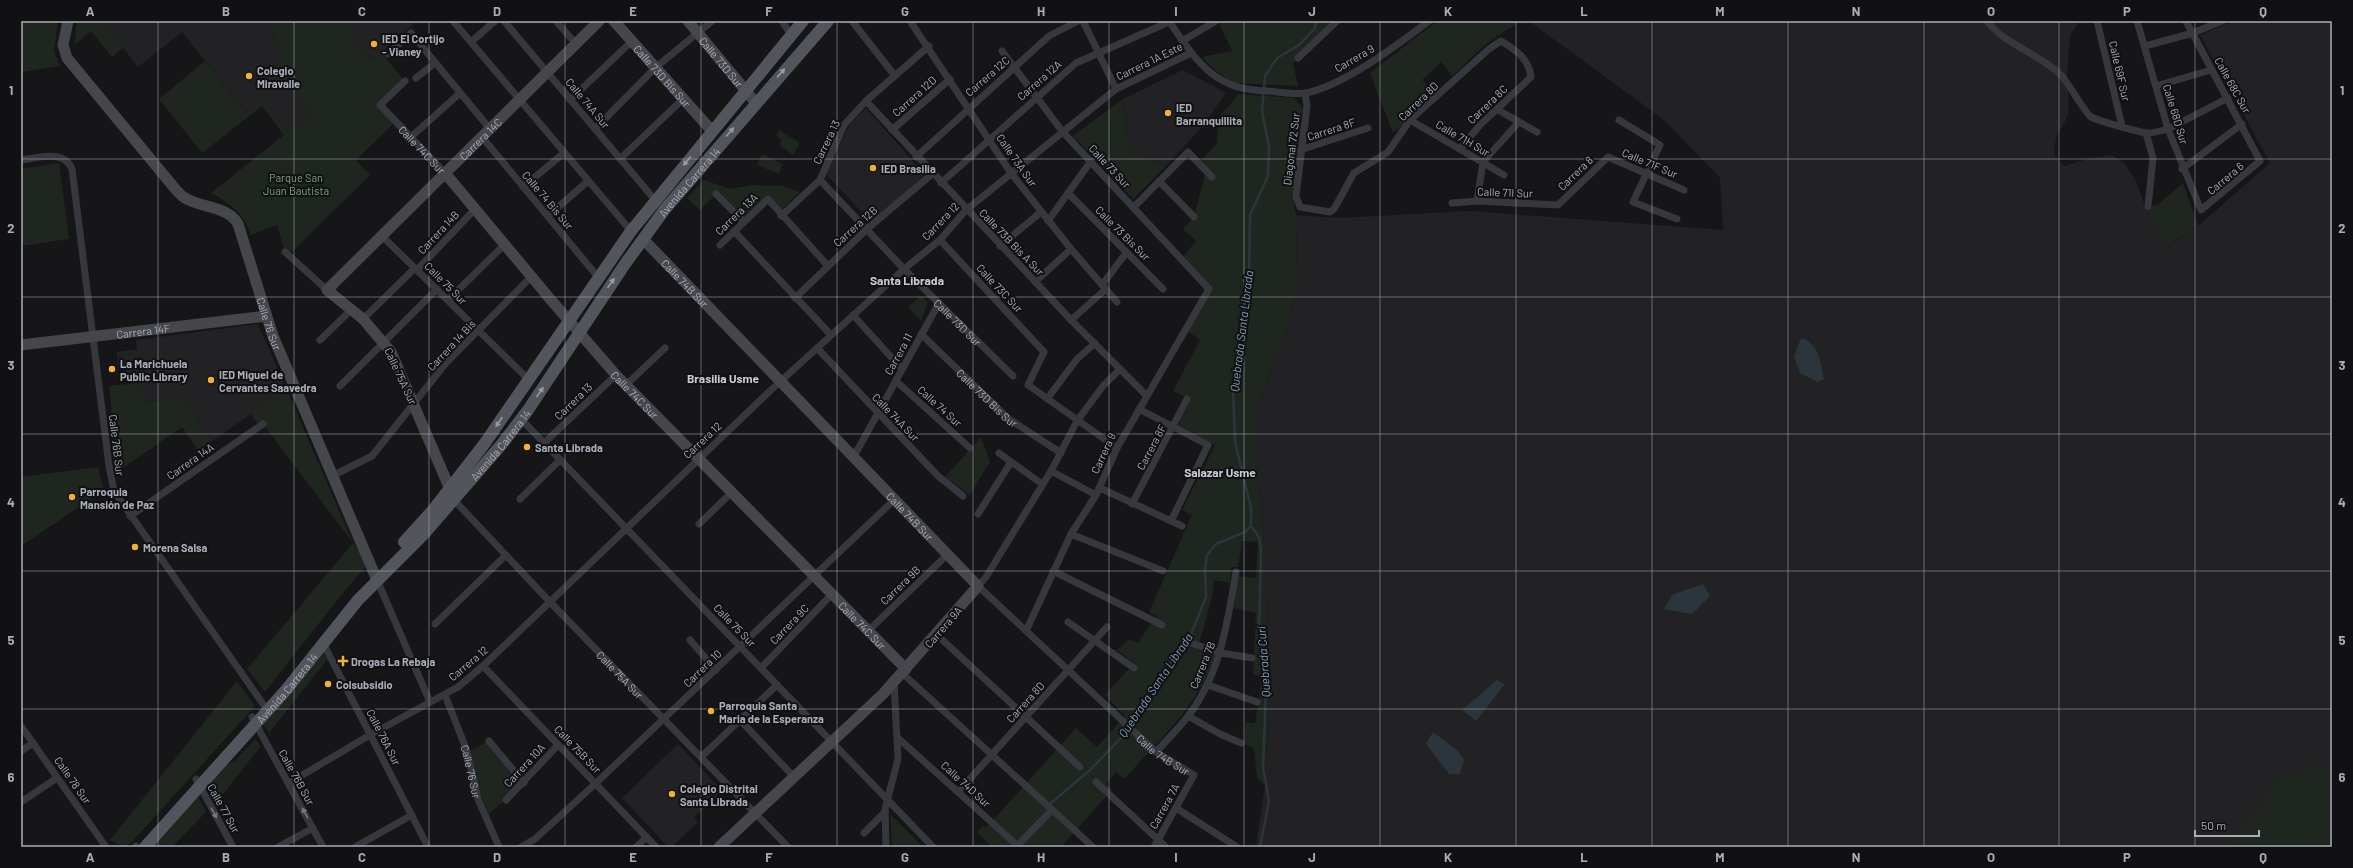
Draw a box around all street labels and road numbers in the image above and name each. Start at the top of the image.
street label: Calle 73D Sur [697,34,747,90]
street label: Carrera 1A Este [1114,39,1184,83]
street label: Calle 69F Sur [2107,40,2133,102]
street label: Carrera 9 [1332,41,1376,75]
street label: Calle 73D Bis Sur [631,42,694,109]
street label: Carrera 12C [962,53,1012,99]
street label: Calle 68C Sur [2212,55,2254,115]
street label: Carrera 12A [1014,57,1064,103]
street label: Carrera 12D [889,73,939,119]
street label: Calle 74A Sur [563,75,613,131]
street label: Carrera 8D [1395,79,1441,123]
street label: Carrera 8C [1464,82,1510,126]
street label: Calle 68D Sur [2161,82,2191,146]
street label: Diagonal 72 Sur [1280,112,1302,186]
street label: Carrera 14C [456,115,504,162]
street label: Carrera 8F [1305,115,1357,143]
street label: Calle 71H Sur [1434,117,1492,159]
street label: Carrera 13 [810,118,842,166]
street label: Calle 74C Sur [396,122,448,176]
street label: Calle 73A Sur [994,131,1040,189]
street label: Calle 73 Sur [1087,142,1133,190]
street label: Avenida Carrera 14 [655,144,722,219]
street label: Calle 71F Sur [1620,145,1680,181]
street label: Carrera 8 [1555,153,1595,193]
street label: Carrera 6 [2204,159,2246,197]
street label: Calle 74 Bis Sur [520,168,576,232]
street label: Calle 71I Sur [1477,185,1533,199]
street label: Carrera 13A [712,190,760,237]
street label: Carrera 12 [919,199,961,243]
street label: Carrera 12B [830,203,880,249]
street label: Calle 73 Bis Sur [1093,203,1153,263]
street label: Calle 73B Bis A Sur [977,206,1047,278]
street label: Carrera 14B [415,208,461,256]
street label: Calle 74B Sur [659,256,712,310]
street label: Calle 75 Sur [422,259,470,307]
street label: Calle 73C Sur [974,261,1026,315]
street label: Calle 76 Sur [255,295,285,352]
street label: Calle 73D Sur [931,296,985,348]
street label: Carrera 14 Bis [424,317,478,373]
street label: Carrera 14F [116,321,171,340]
street label: Carrera 11 [881,331,915,377]
street label: Calle 75A Sur [382,345,420,407]
street label: Calle 73D Bis Sur [954,366,1020,429]
street label: Calle 74C Sur [609,368,662,421]
street label: Carrera 13 [551,380,595,422]
street label: Calle 74 Sur [915,383,965,429]
street label: Calle 74A Sur [870,390,922,444]
street label: Avenida Carrera 14 [467,407,533,483]
street label: Calle 76B Sur [107,414,127,476]
street label: Carrera 12 [680,419,724,461]
street label: Carrera 8F [1134,422,1168,472]
street label: Carrera 9 [1088,430,1118,475]
street label: Carrera 14A [164,440,216,482]
street label: Calle 74B Sur [884,489,937,543]
street label: Carrera 9B [877,563,923,607]
street label: Calle 74C Sur [836,599,889,652]
street label: Calle 75 Sur [711,601,759,649]
street label: Carrera 9C [767,601,811,647]
street label: Carrera 9A [922,604,965,650]
street label: Carrera 7B [1187,639,1217,691]
street label: Carrera 12 [446,643,490,683]
street label: Carrera 10 [680,647,724,689]
street label: Calle 75A Sur [594,648,646,701]
street label: Avenida Carrera 14 [253,650,320,725]
street label: Carrera 8D [1003,679,1047,725]
street label: Calle 76A Sur [364,707,404,767]
street label: Calle 75B Sur [552,722,604,776]
street label: Calle 74B Sur [1134,731,1192,777]
street label: Carrera 10A [501,740,548,789]
street label: Calle 76 Sur [459,743,484,799]
street label: Calle 76B Sur [276,747,318,807]
street label: Calle 78 Sur [52,754,94,806]
street label: Calle 74D Sur [939,758,993,810]
street label: Calle 77 Sur [205,781,243,835]
street label: Carrera 7A [1146,781,1182,831]

